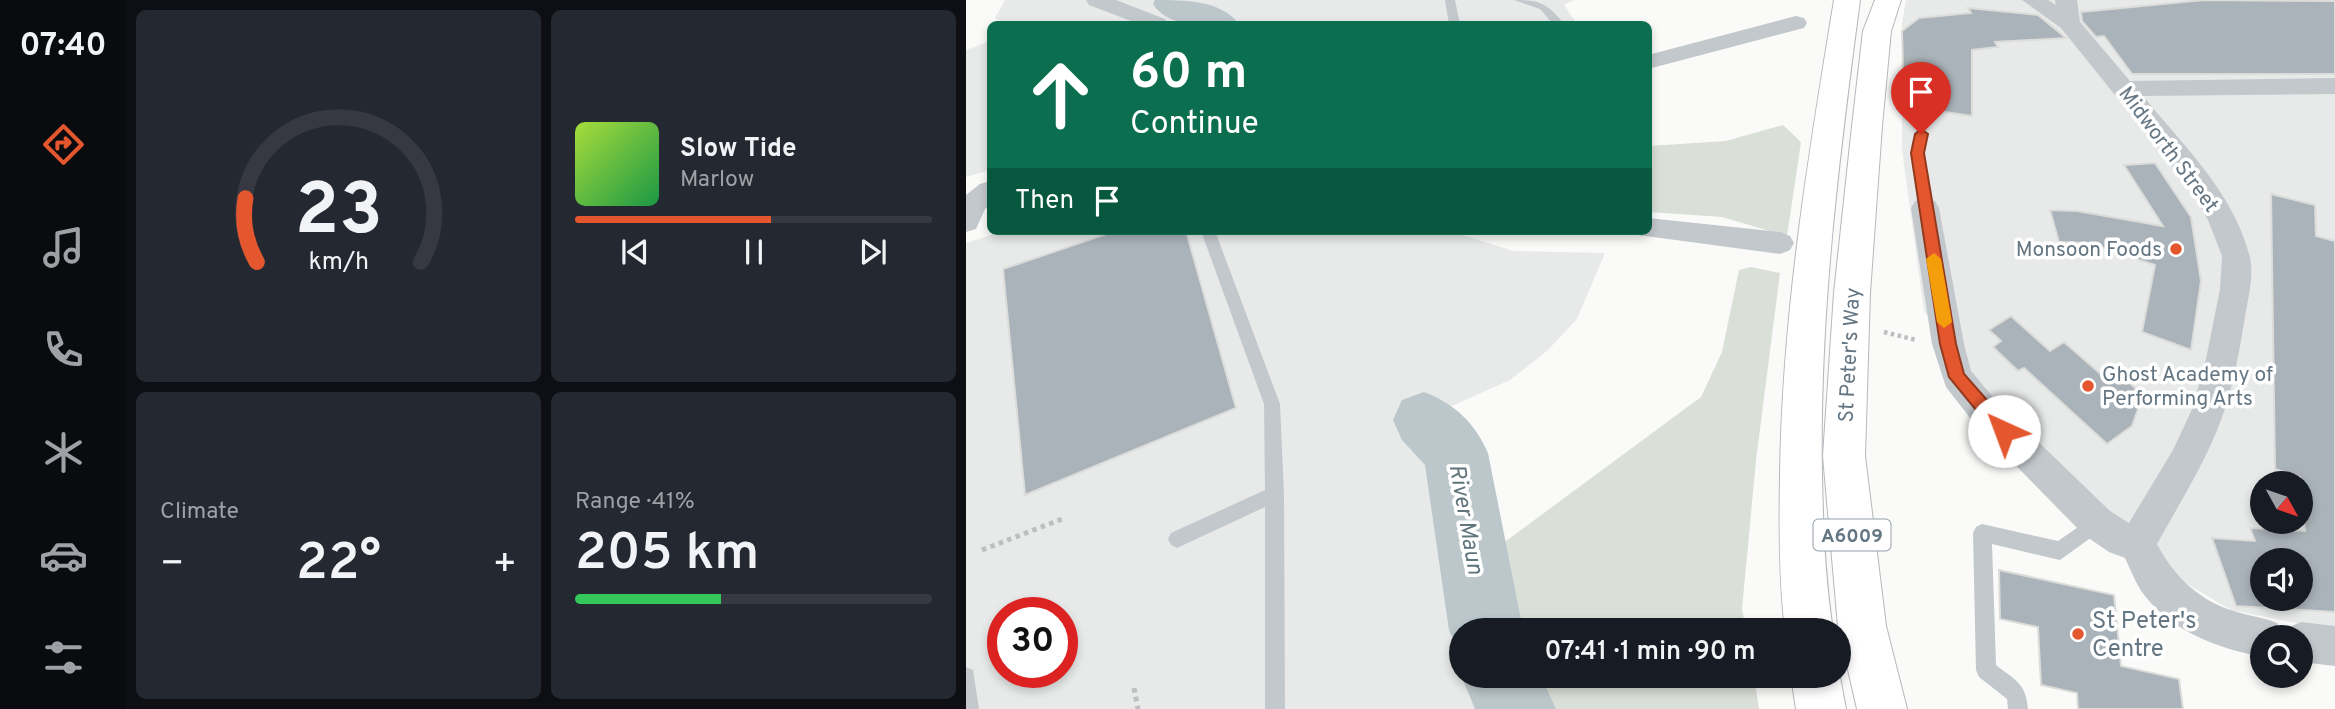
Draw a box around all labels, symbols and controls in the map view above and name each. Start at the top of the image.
text: 07:40 [19,27,107,67]
text: 60 m [1130,44,1248,106]
icon: ahead [1015,49,1106,140]
pin [1891,62,1951,134]
icon: arrive [1902,73,1940,111]
street label: Midworth Street [2112,81,2224,218]
text: Continue [1130,105,1259,145]
icon: directions [39,120,88,169]
text: Slow Tide [680,133,797,166]
text: Marlow [680,166,754,195]
text: 23 [294,169,383,261]
icon: arrive [1088,182,1126,220]
text: Then [1015,185,1074,218]
icon: music [39,223,88,272]
icon: previous [616,233,654,271]
icon: pause [735,233,773,271]
icon: next [854,233,892,271]
place label: Monsoon Foods [2016,237,2162,264]
marker: Monsoon Foods [2168,241,2184,257]
text: km/h [308,247,369,279]
street label: St Peter's Way [1833,287,1868,423]
icon: phone [39,325,88,374]
place label: Ghost Academy of Performing Arts [2102,362,2273,413]
marker: Ghost Academy of Performing Arts [2080,378,2096,394]
position arrow [1967,394,2041,468]
icon: climate [39,428,88,477]
water label: River Maun [1441,462,1489,577]
north arrow [2250,471,2314,534]
map controls [2250,471,2313,688]
text: Range · 41% [575,488,695,517]
text: Climate [160,498,239,527]
road number: A6009 [1814,520,1890,550]
text: 205 km [575,522,759,588]
icon: car [39,531,88,580]
text: 22° [296,532,381,598]
text: − [160,541,185,590]
text: + [492,541,517,590]
button: sound [2250,548,2313,611]
speed limit sign: 30 [987,597,1078,688]
place label: St Peter's Centre [2092,607,2196,665]
button: search [2250,625,2313,688]
marker: St Peter's Centre [2070,626,2086,642]
icon: filters [39,633,88,682]
text: 07:41 · 1 min · 90 m [1544,636,1756,669]

